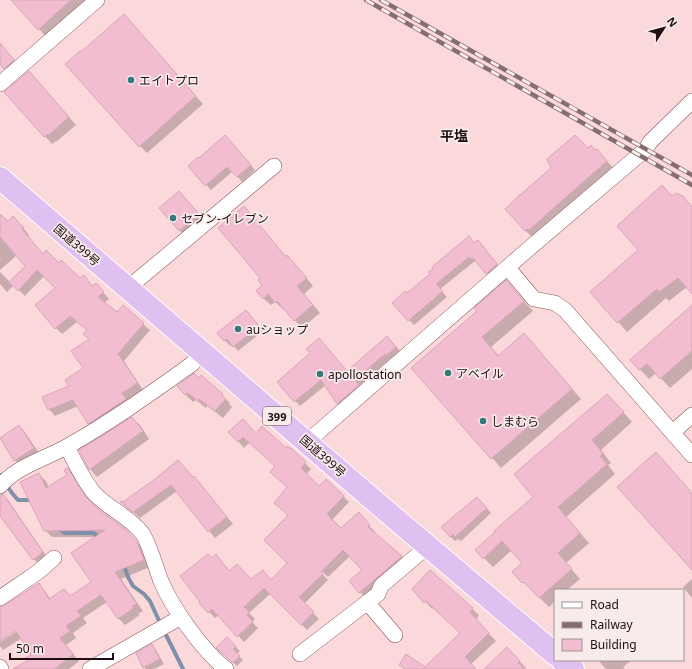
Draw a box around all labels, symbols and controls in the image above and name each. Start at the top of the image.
north arrow [644,8,684,48]
text: N [664,14,681,30]
place label: エイトプロ [139,72,199,89]
marker: エイトプロ [126,75,136,85]
district label: 平塩 [440,126,468,145]
place label: セブン-イレブン [181,210,269,227]
marker: セブン-イレブン [168,213,178,223]
street label: 国道399号 [50,220,104,270]
place label: auショップ [246,321,308,338]
marker: auショップ [233,324,243,334]
place label: アベイル [456,365,504,382]
place label: apollostation [328,366,402,383]
marker: アベイル [443,368,453,378]
marker: apollostation [315,369,325,379]
road number: 399 [263,407,291,425]
place label: しまむら [491,413,539,430]
marker: しまむら [478,416,488,426]
street label: 国道399号 [296,431,350,481]
legend [554,589,684,661]
text: Road [590,596,619,613]
text: Railway [590,616,634,633]
scale bar [10,635,113,661]
text: Building [590,636,637,653]
text: 50 m [16,640,44,657]

